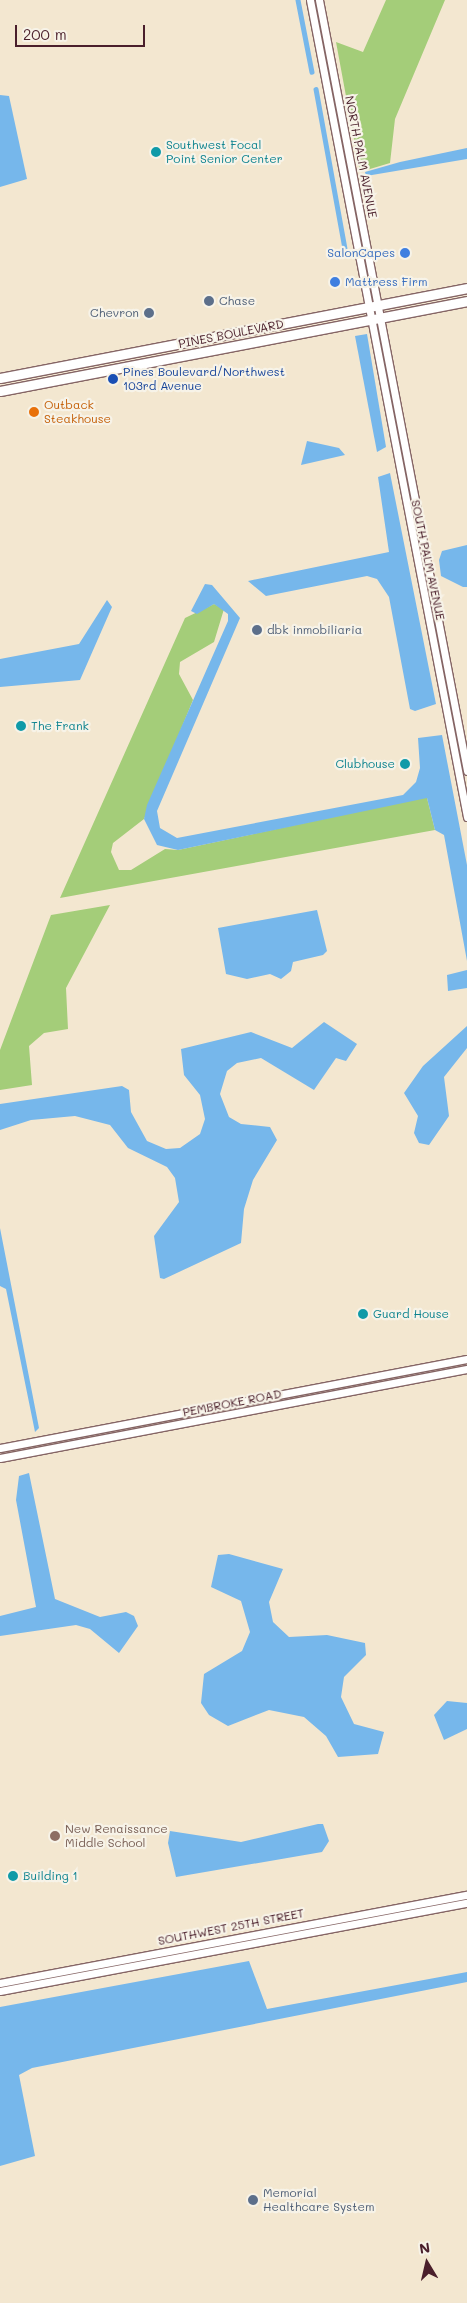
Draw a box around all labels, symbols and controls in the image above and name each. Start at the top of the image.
scale bar [18,15,148,47]
text: 200 m [23,24,67,44]
street label: NORTH PALM AVENUE [342,95,380,219]
place label: Southwest Focal Point Senior Center [166,138,283,166]
marker: Southwest Focal Point Senior Center [150,146,162,158]
place label: SalonCapes [327,246,395,260]
marker: SalonCapes [399,247,411,259]
place label: Mattress Firm [345,275,428,289]
marker: Mattress Firm [329,276,341,288]
place label: Chase [219,294,255,308]
marker: Chase [203,295,215,307]
place label: Chevron [90,306,139,320]
marker: Chevron [143,307,155,319]
street label: PINES BOULEVARD [177,317,285,351]
place label: Pines Boulevard/Northwest 103rd Avenue [123,365,285,393]
marker: Pines Boulevard/Northwest 103rd Avenue [107,373,119,385]
place label: Outback Steakhouse [44,398,111,426]
marker: Outback Steakhouse [28,406,40,418]
street label: SOUTH PALM AVENUE [408,499,448,621]
place label: dbk inmobiliaria [267,623,362,637]
marker: dbk inmobiliaria [251,624,263,636]
place label: The Frank [31,719,89,733]
marker: The Frank [15,720,27,732]
place label: Clubhouse [336,757,395,771]
marker: Clubhouse [399,758,411,770]
place label: Guard House [373,1307,449,1321]
marker: Guard House [357,1308,369,1320]
street label: PEMBROKE ROAD [181,1386,283,1420]
place label: New Renaissance Middle School [65,1822,168,1850]
marker: New Renaissance Middle School [49,1830,61,1842]
place label: Building 1 [23,1869,78,1883]
marker: Building 1 [7,1870,19,1882]
street label: SOUTHWEST 25TH STREET [157,1906,305,1948]
place label: Memorial Healthcare System [263,2186,374,2214]
marker: Memorial Healthcare System [247,2194,259,2206]
text: N [418,2237,431,2258]
north arrow [402,2238,452,2288]

